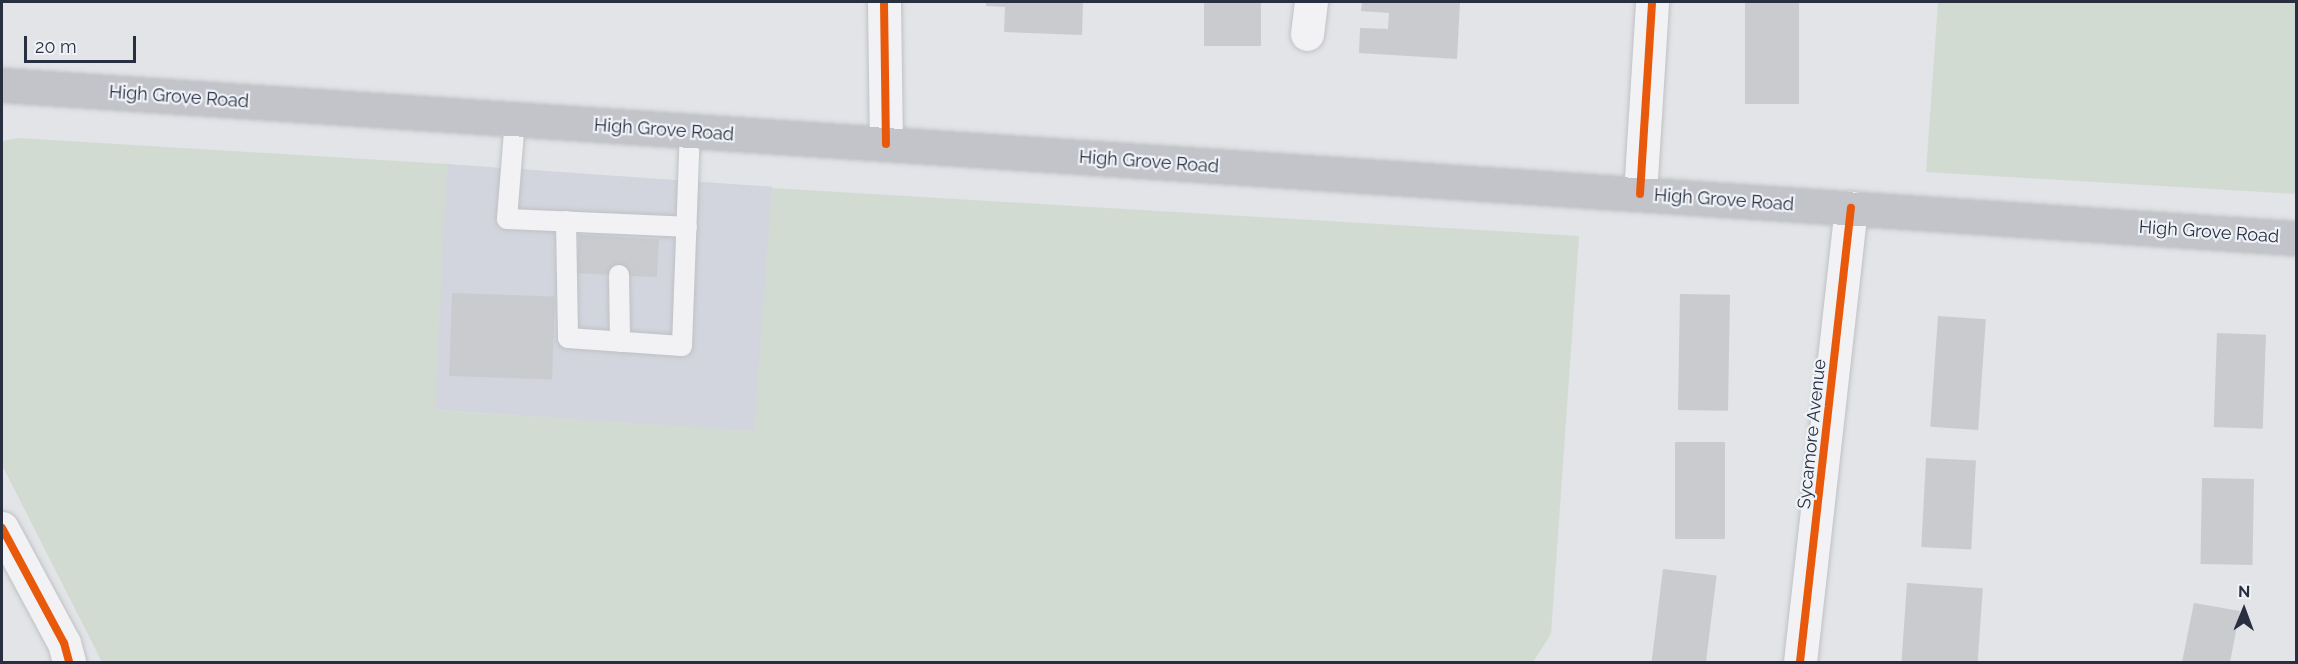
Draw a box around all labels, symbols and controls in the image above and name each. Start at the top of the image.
scale bar [27,24,140,62]
text: 20 m [35,36,77,57]
street label: High Grove Road [108,81,250,113]
street label: High Grove Road [593,114,735,146]
street label: High Grove Road [1078,146,1220,178]
street label: High Grove Road [1653,184,1795,216]
street label: High Grove Road [2138,216,2280,248]
street label: Sycamore Avenue [1793,358,1831,510]
north arrow [2214,580,2274,640]
text: N [2238,582,2251,601]

